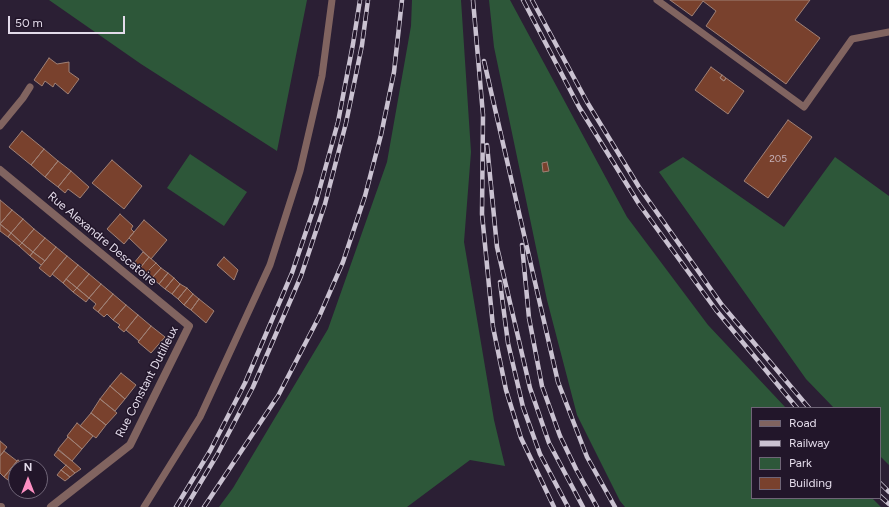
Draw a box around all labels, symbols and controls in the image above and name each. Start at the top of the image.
scale bar [10,8,127,34]
text: 50 m [15,16,43,30]
house number: 205 [769,153,787,165]
street label: Rue Alexandre Descatoire [45,189,159,289]
street label: Rue Constant Dutilleux [113,324,181,440]
legend [751,407,881,499]
text: Road [789,416,817,430]
text: Railway [789,436,830,450]
text: Park [789,456,812,470]
north arrow [8,459,48,499]
text: N [24,461,32,474]
text: Building [789,476,832,490]

